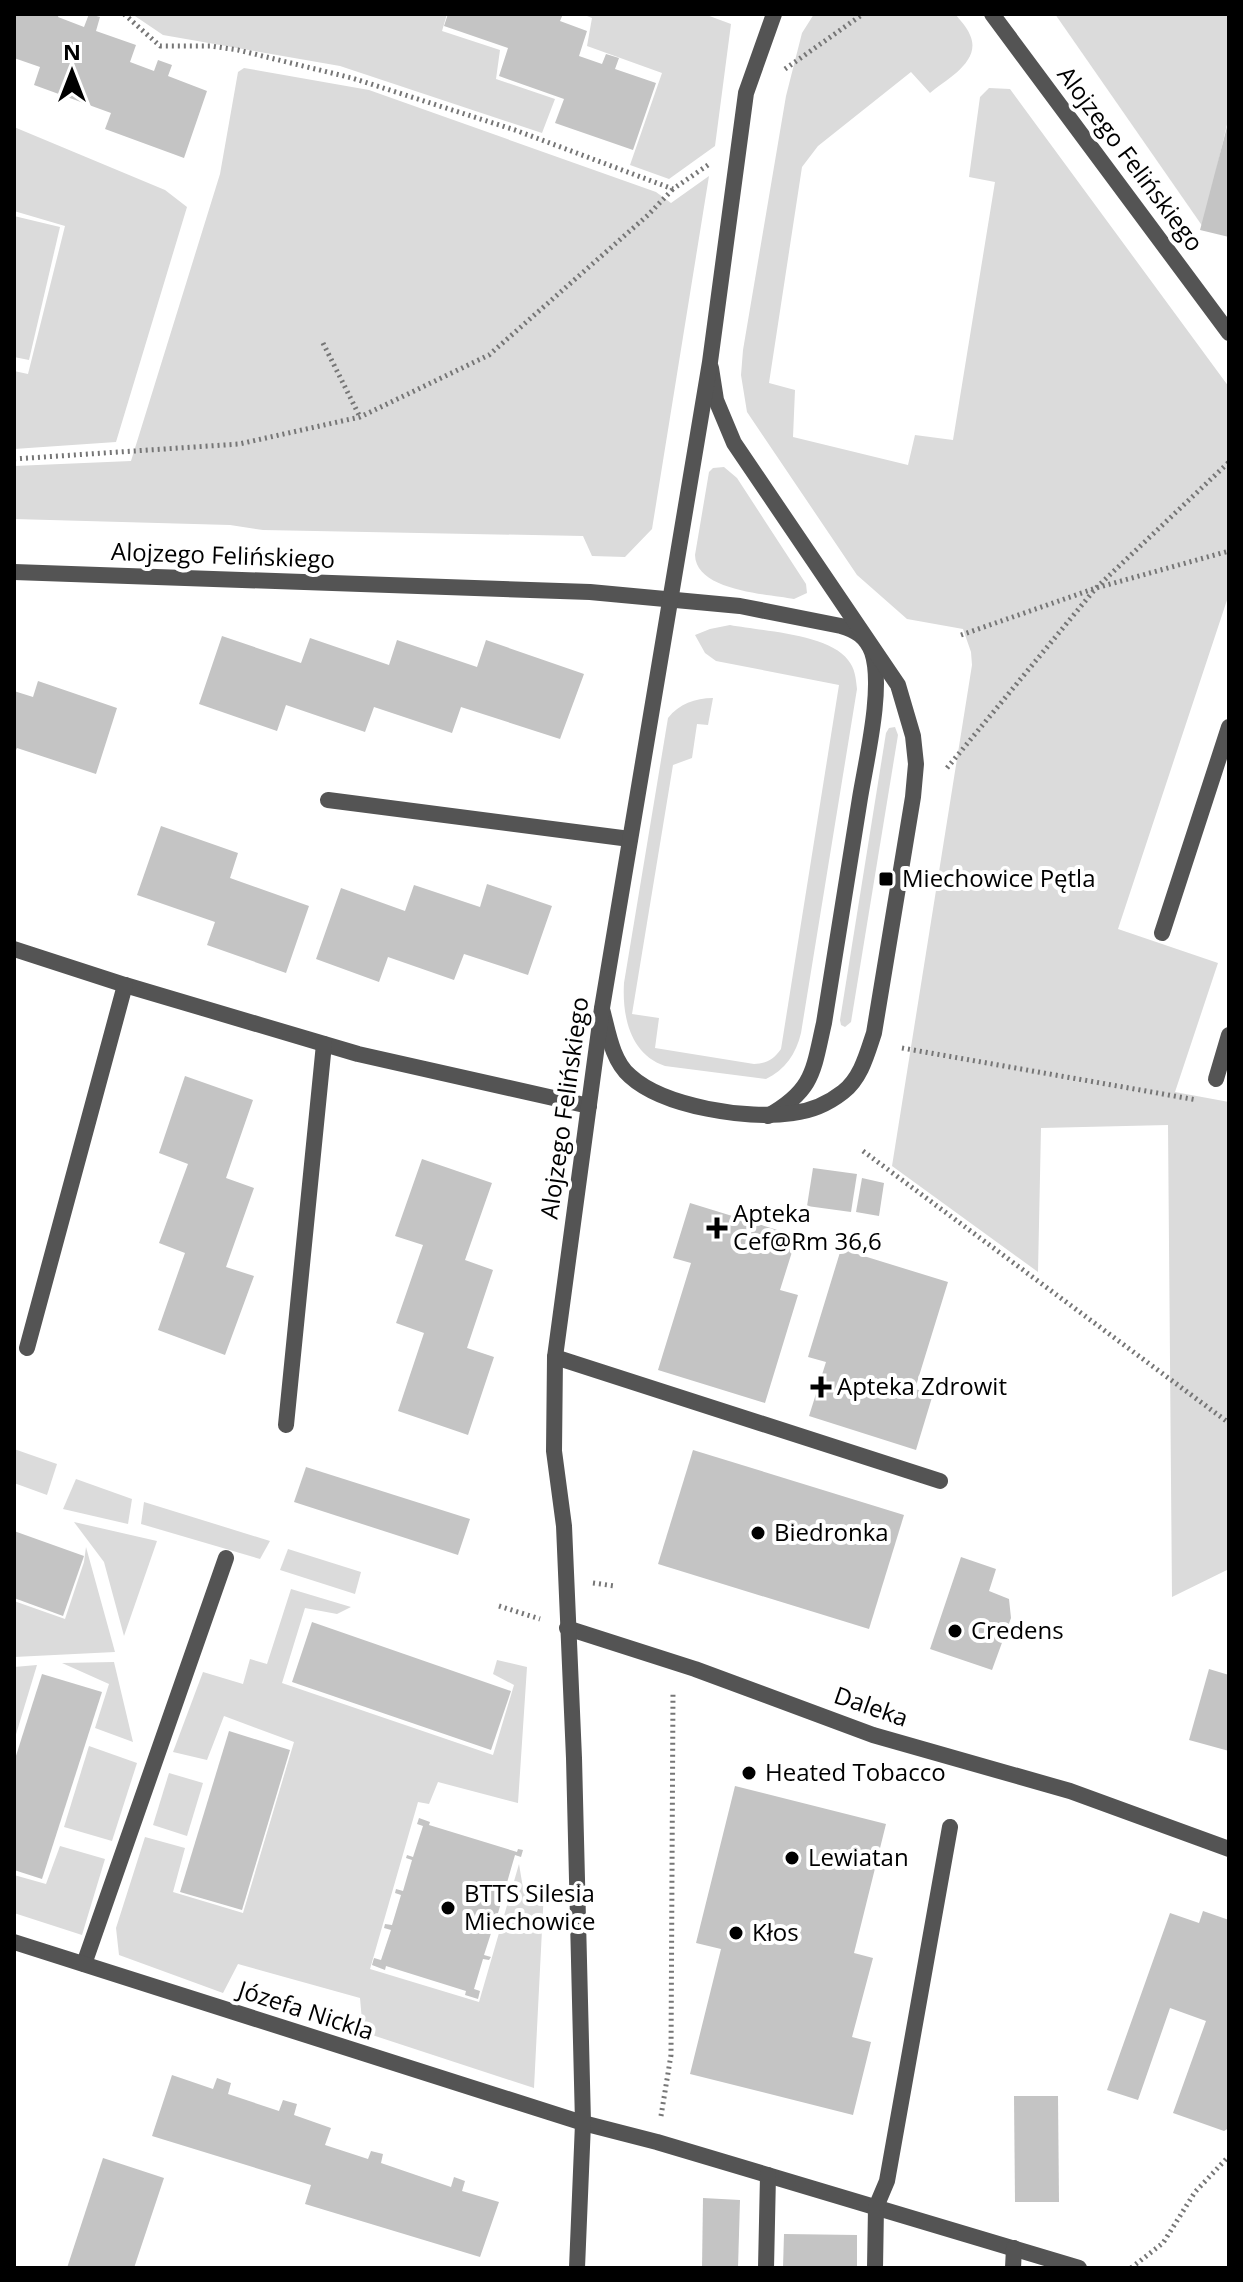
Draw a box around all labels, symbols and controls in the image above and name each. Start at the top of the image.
north arrow [32,32,112,112]
text: N [63,36,81,66]
street label: Alojzego Felińskiego [1051,59,1212,257]
street label: Alojzego Felińskiego [111,534,336,575]
place label: Miechowice Pętla [902,861,1096,894]
marker: Miechowice Pętla [877,870,895,888]
street label: Alojzego Felińskiego [532,995,595,1221]
place label: Apteka Cef@Rm 36,6 [733,1196,882,1257]
marker: Apteka Cef@Rm 36,6 [708,1219,726,1237]
place label: Apteka Zdrowit [837,1369,1007,1402]
marker: Apteka Zdrowit [812,1378,830,1396]
place label: Biedronka [774,1515,889,1548]
marker: Biedronka [749,1524,767,1542]
place label: Credens [971,1613,1064,1646]
marker: Credens [946,1622,964,1640]
street label: Daleka [830,1678,913,1734]
place label: Heated Tobacco [765,1755,946,1788]
marker: Heated Tobacco [740,1764,758,1782]
place label: Lewiatan [808,1840,909,1873]
marker: Lewiatan [783,1849,801,1867]
place label: BTTS Silesia Miechowice [464,1876,595,1937]
marker: BTTS Silesia Miechowice [439,1899,457,1917]
place label: Kłos [752,1915,799,1948]
marker: Kłos [727,1924,745,1942]
street label: Józefa Nickla [232,1971,379,2047]

